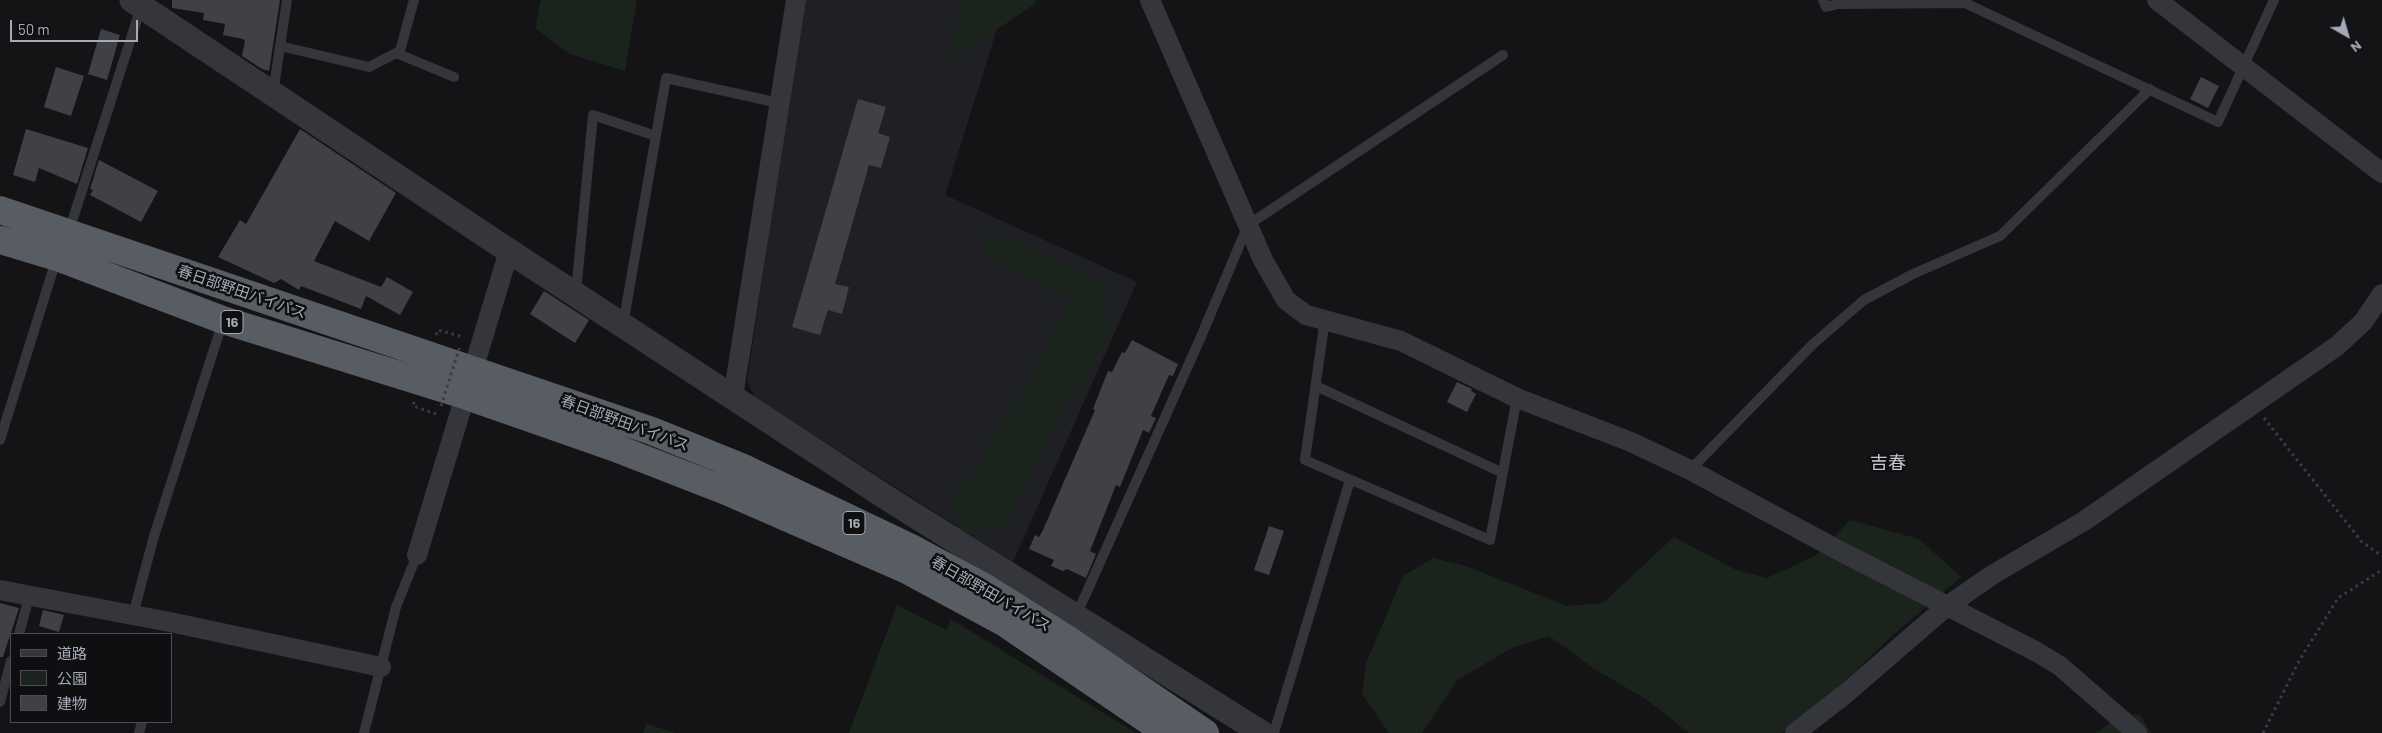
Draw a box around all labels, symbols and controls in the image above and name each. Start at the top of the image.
scale bar [12,10,140,42]
north arrow [2322,10,2372,60]
text: 50 m [18,20,50,38]
text: N [2348,38,2365,57]
street label: 春日部野田バイパス [175,262,309,322]
road number: 16 [221,311,243,334]
street label: 春日部野田バイパス [558,391,692,455]
district label: 吉春 [1870,452,1906,474]
road number: 16 [843,512,865,534]
street label: 春日部野田バイパス [928,552,1054,636]
legend [10,633,172,723]
text: 道路 [57,644,87,662]
text: 公園 [57,669,87,687]
text: 建物 [57,694,87,712]

